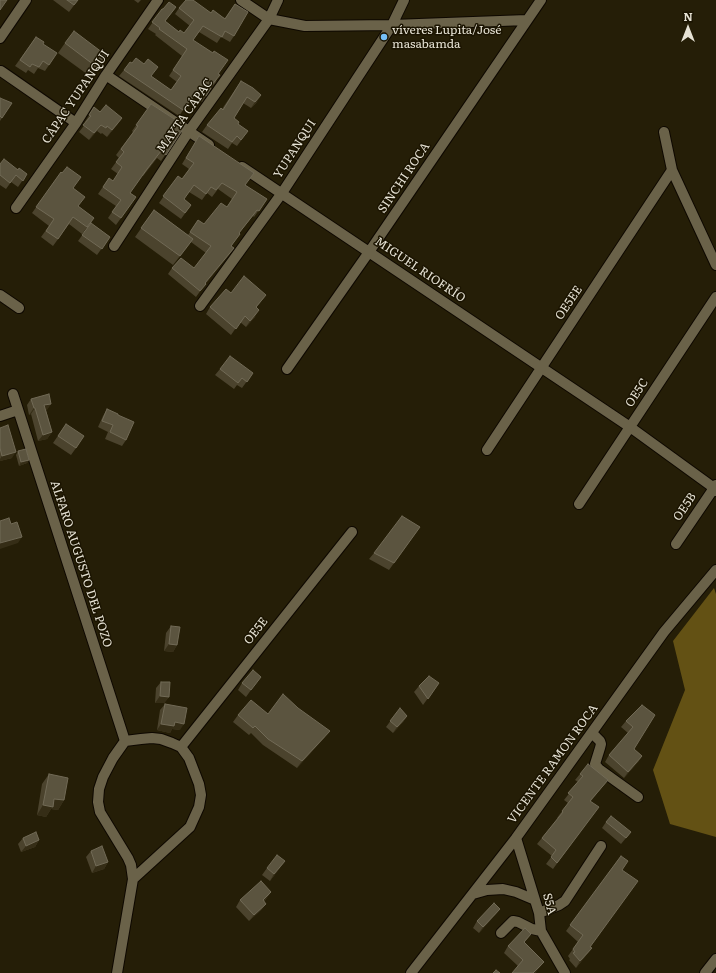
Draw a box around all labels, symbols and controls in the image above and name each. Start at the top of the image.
north arrow [668,8,708,48]
text: N [683,8,693,24]
place label: víveres Lupita/José masabamda [392,23,501,51]
marker: víveres Lupita/José masabamda [379,32,389,42]
street label: CÁPAC YUPANQUI [39,47,113,147]
street label: MAYTA CÁPAC [154,76,216,156]
street label: YUPANQUI [271,117,319,181]
street label: SINCHI ROCA [375,140,433,216]
street label: MIGUEL RIOFRÍO [372,234,468,306]
street label: OE5EE [552,283,586,323]
street label: OE5C [622,376,652,410]
street label: ALFARO AUGUSTO DEL POZO [47,479,115,649]
street label: OE5B [670,490,700,524]
street label: OE5E [241,615,271,647]
street label: VICENTE RAMON ROCA [505,702,601,826]
street label: S5A [539,892,559,916]

